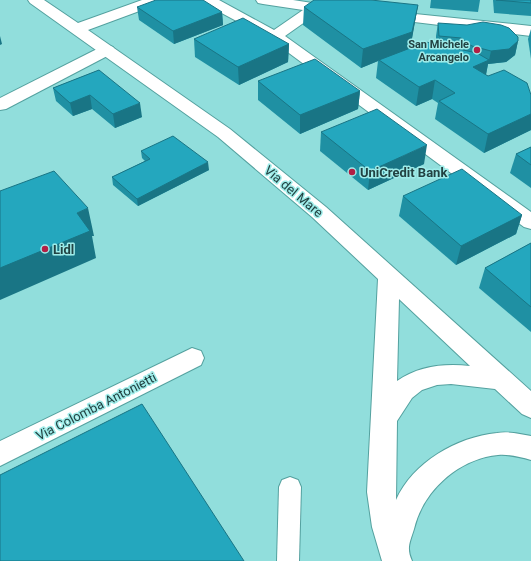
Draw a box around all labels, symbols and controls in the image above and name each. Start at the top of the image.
place label: San Michele Arcangelo [408,38,469,64]
marker: San Michele Arcangelo [472,45,482,55]
street label: Via del Mare [261,163,326,220]
place label: UniCredit Bank [360,165,448,180]
marker: UniCredit Bank [347,167,357,177]
place label: Lidl [53,242,74,257]
marker: Lidl [40,244,50,254]
street label: Via Colomba Antonietti [33,370,159,443]

